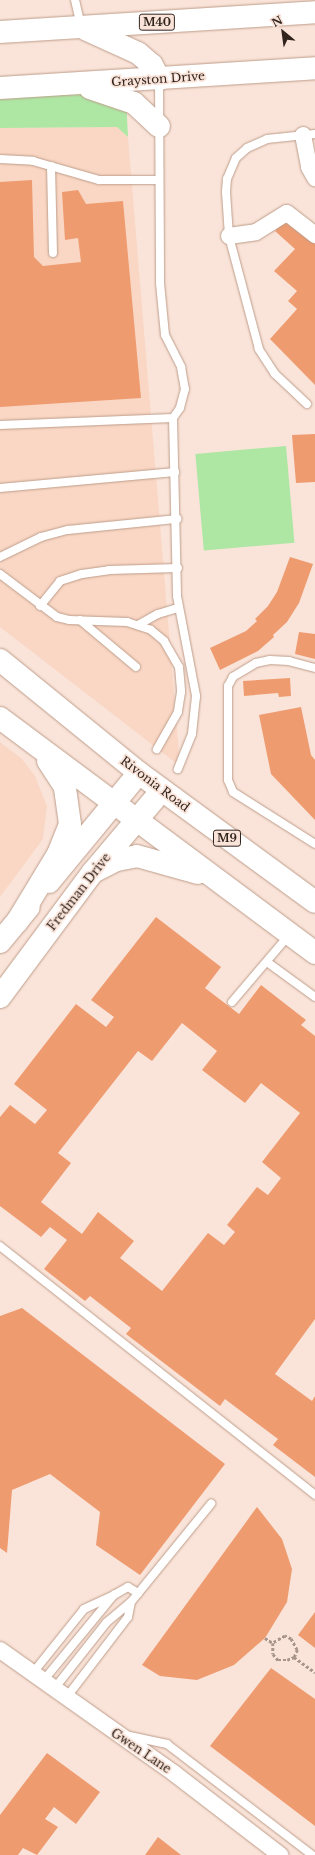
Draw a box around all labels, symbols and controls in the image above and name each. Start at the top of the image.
north arrow [263,12,303,52]
road number: M40 [138,13,176,31]
text: N [269,13,285,30]
street label: Grayston Drive [111,69,205,89]
street label: Rivonia Road [118,753,192,815]
road number: M9 [212,829,242,847]
street label: Fredman Drive [44,851,114,933]
street label: Gwen Lane [108,1726,174,1776]

